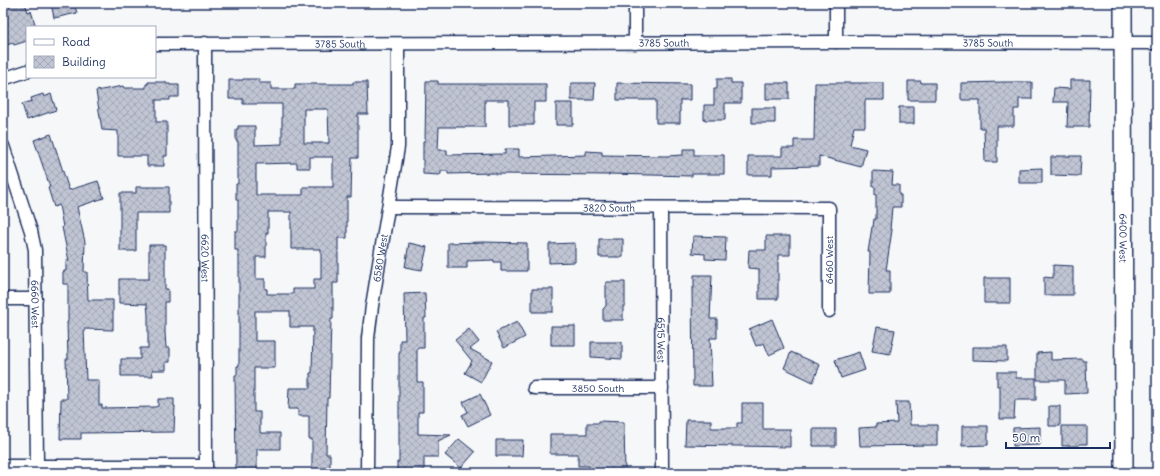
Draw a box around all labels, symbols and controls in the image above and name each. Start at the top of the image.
legend [26,26,156,78]
text: Road [62,34,90,49]
street label: 3785 South [639,36,690,50]
street label: 3785 South [963,36,1014,50]
street label: 3785 South [315,37,366,51]
text: Building [62,54,106,69]
street label: 3820 South [583,201,635,215]
street label: 6400 West [1116,213,1130,263]
street label: 6580 West [370,232,391,283]
street label: 6620 West [198,234,212,283]
street label: 6460 West [823,235,836,284]
street label: 6660 West [28,280,42,329]
street label: 6515 West [654,317,668,364]
street label: 3850 South [572,382,624,395]
scale bar [1006,424,1110,450]
text: 50 m [1012,430,1041,445]

